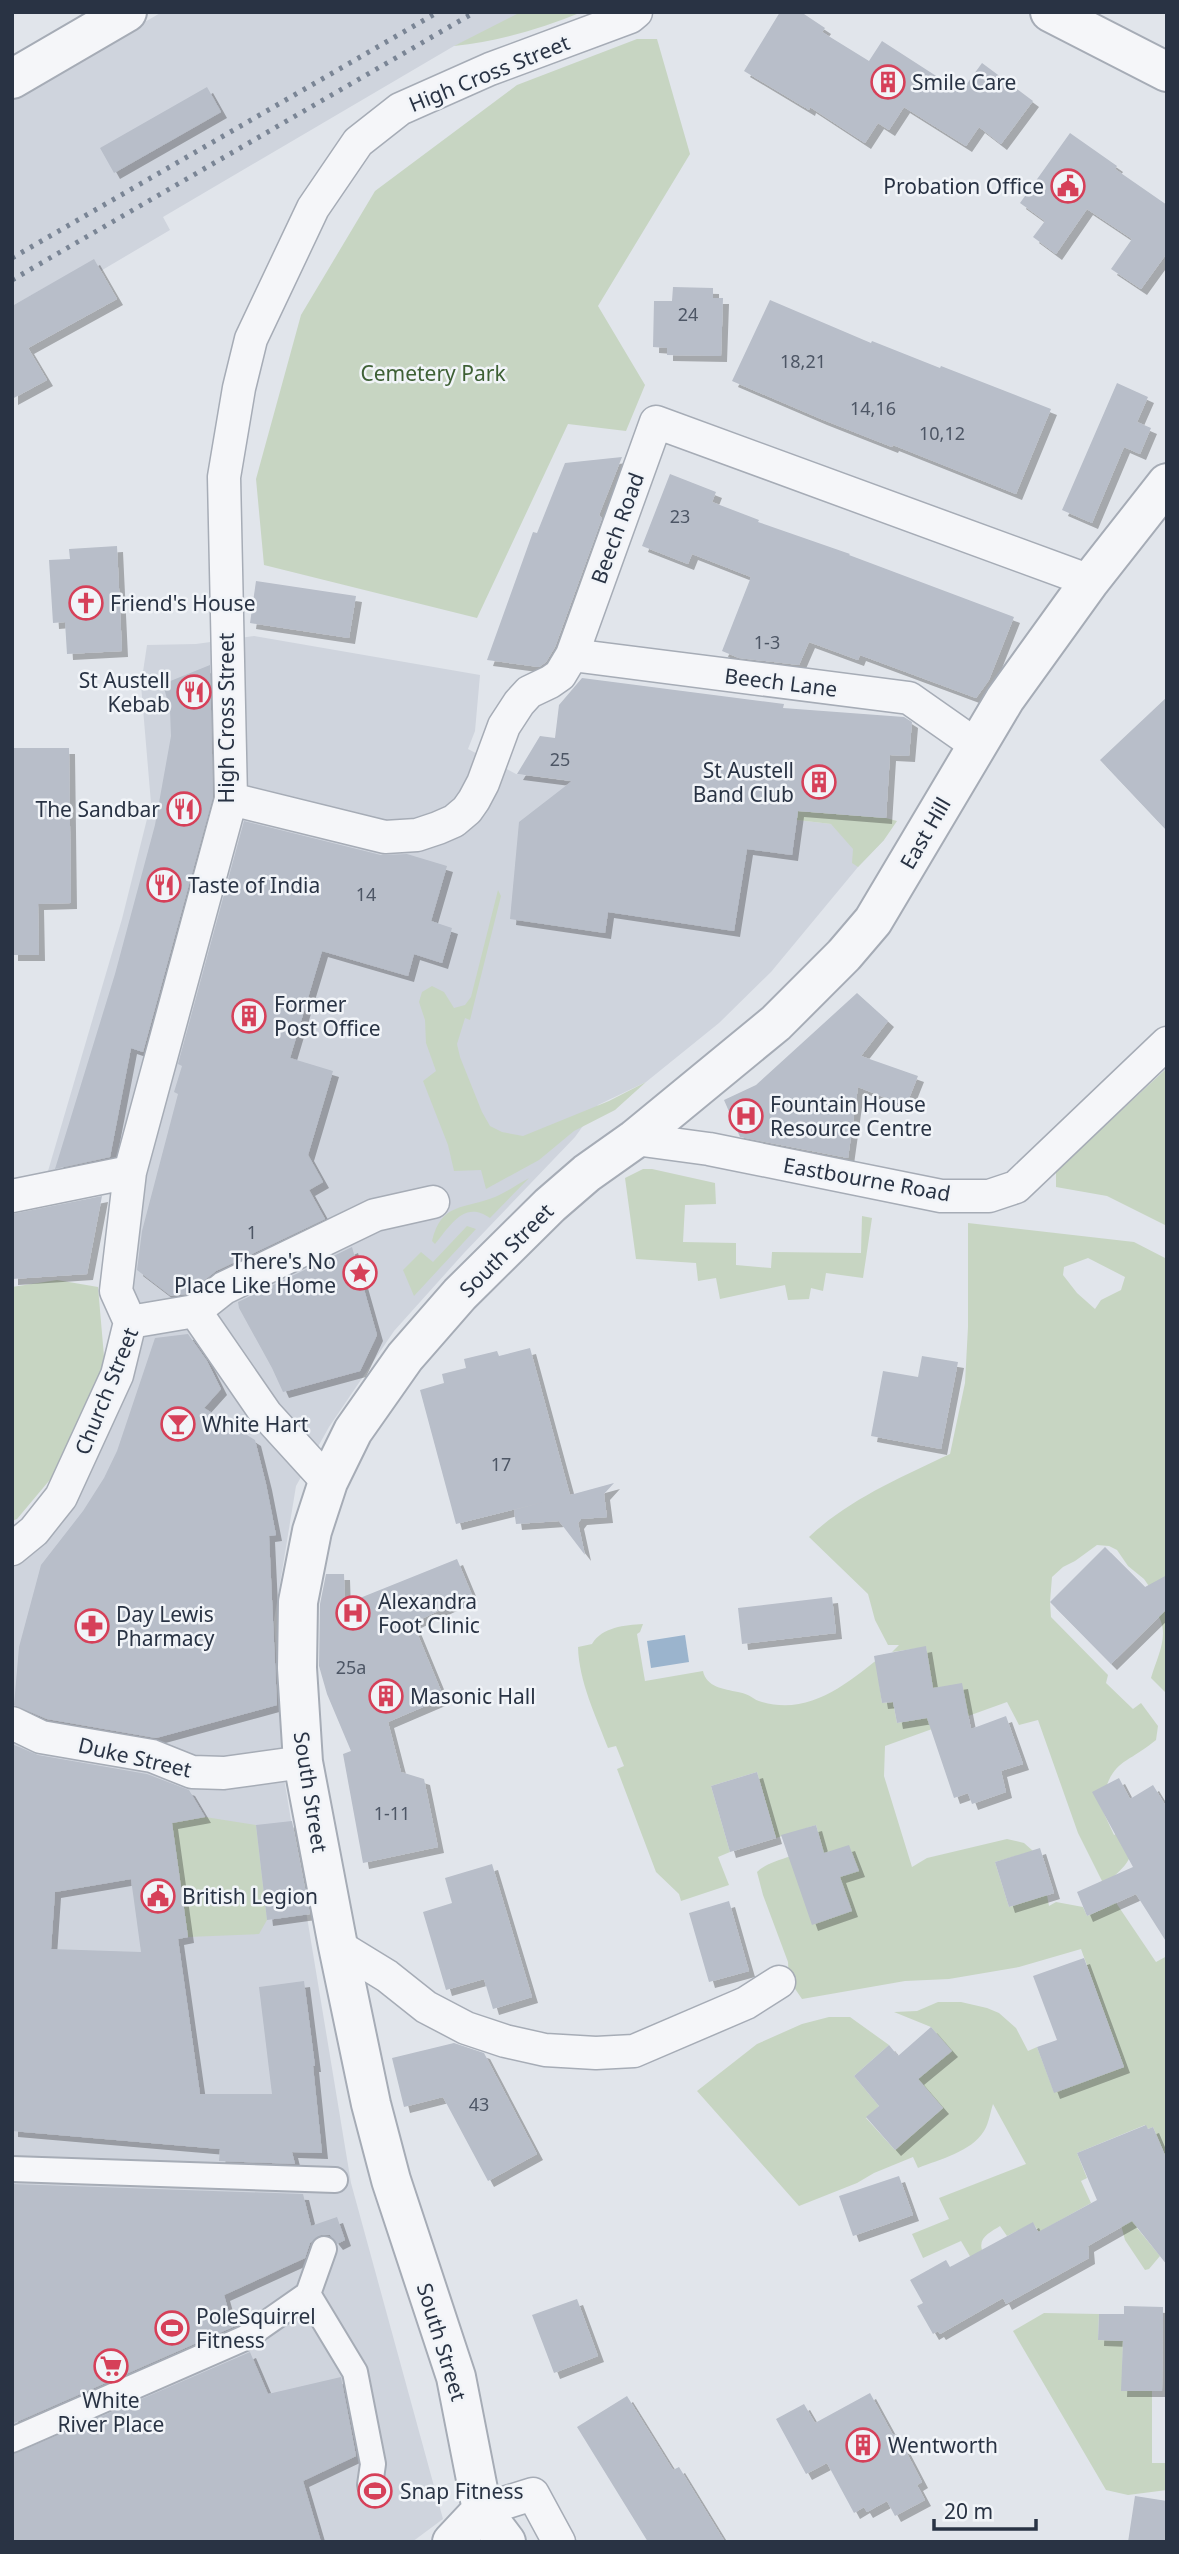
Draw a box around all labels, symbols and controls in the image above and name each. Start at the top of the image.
street label: High Cross Street [405,28,574,118]
building icon: Smile Care [869,63,907,101]
place label: Smile Care [912,68,1016,96]
public building icon: Probation Office [1049,167,1087,205]
place label: Probation Office [883,172,1044,200]
house number: 24 [678,302,698,326]
house number: 18,21 [780,349,826,373]
park label: Cemetery Park [360,359,506,387]
house number: 14,16 [850,396,896,420]
house number: 10,12 [919,421,965,445]
street label: Beech Road [584,469,650,587]
house number: 23 [670,504,690,528]
church icon: Friend's House [67,584,105,622]
place label: Friend's House [110,589,256,617]
house number: 1-3 [754,630,780,654]
street label: High Cross Street [212,632,240,803]
street label: Beech Lane [723,661,839,703]
place label: St Austell Kebab [79,666,170,718]
restaurant icon: St Austell Kebab [175,673,213,711]
house number: 25 [550,747,570,771]
place label: St Austell Band Club [693,756,794,808]
building icon: St Austell Band Club [800,763,838,801]
restaurant icon: The Sandbar [165,790,203,828]
street label: East Hill [893,792,957,874]
place label: The Sandbar [35,795,160,823]
restaurant icon: Taste of India [145,866,183,904]
place label: Taste of India [188,871,320,899]
house number: 14 [356,882,376,906]
place label: Former Post Office [274,990,381,1042]
building icon: Former Post Office [230,997,268,1035]
place label: Fountain House Resource Centre [770,1090,932,1142]
hospital icon: Fountain House Resource Centre [727,1097,765,1135]
street label: Eastbourne Road [781,1151,953,1207]
street label: South Street [453,1197,559,1303]
house number: 1 [247,1220,257,1244]
place label: There's No Place Like Home [174,1247,336,1299]
place icon: There's No Place Like Home [341,1254,379,1292]
street label: Church Street [68,1323,144,1459]
bar icon: White Hart [159,1405,197,1443]
place label: White Hart [202,1410,309,1438]
house number: 17 [491,1452,511,1476]
place label: Alexandra Foot Clinic [378,1587,480,1639]
hospital icon: Alexandra Foot Clinic [334,1594,372,1632]
place label: Day Lewis Pharmacy [116,1600,215,1652]
pharmacy icon: Day Lewis Pharmacy [73,1607,111,1645]
house number: 25a [336,1655,366,1679]
building icon: Masonic Hall [367,1677,405,1715]
place label: Masonic Hall [410,1682,536,1710]
street label: Duke Street [76,1730,195,1784]
street label: South Street [288,1730,334,1855]
house number: 1-11 [374,1801,410,1825]
public building icon: British Legion [139,1877,177,1915]
place label: British Legion [182,1882,318,1910]
house number: 43 [469,2092,489,2116]
street label: South Street [411,2280,473,2405]
place label: PoleSquirrel Fitness [196,2302,316,2354]
sports icon: PoleSquirrel Fitness [153,2309,191,2347]
supermarket icon: White River Place [92,2347,130,2385]
place label: White River Place [58,2386,164,2438]
building icon: Wentworth [844,2426,882,2464]
place label: Wentworth [888,2431,998,2459]
sports icon: Snap Fitness [356,2472,394,2510]
place label: Snap Fitness [400,2477,524,2505]
scale bar [934,2488,1036,2532]
text: 20 m [944,2497,993,2525]

